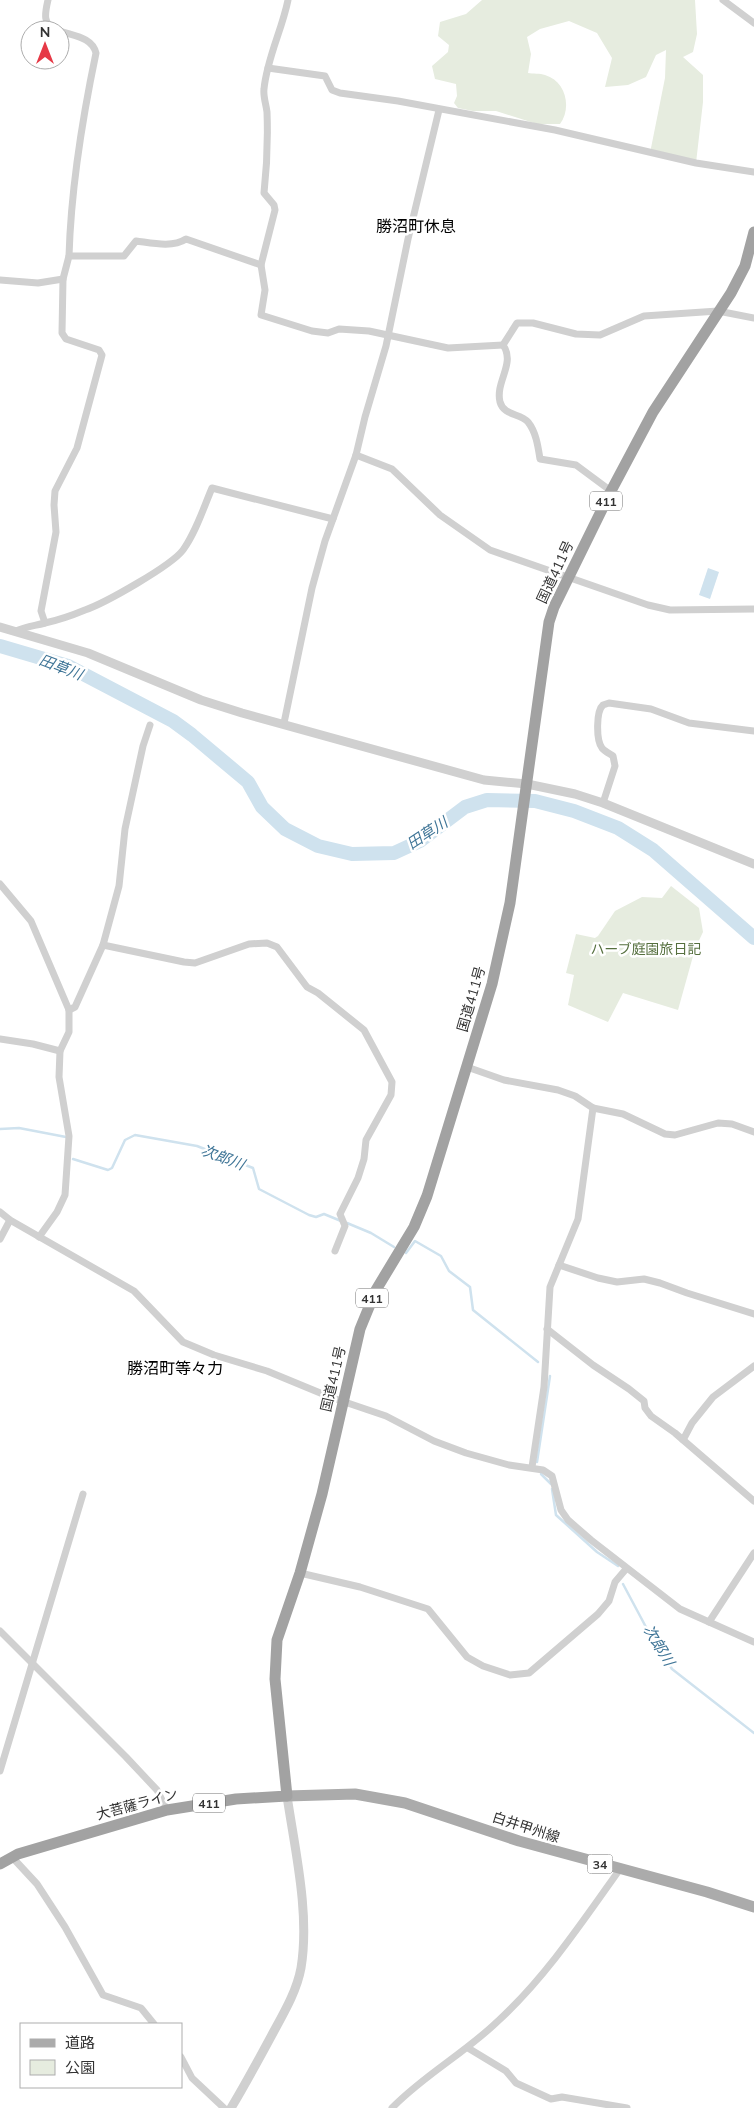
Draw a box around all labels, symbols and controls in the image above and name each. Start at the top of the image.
north arrow [20,20,70,70]
text: N [40,23,50,41]
district label: 勝沼町休息 [376,216,456,236]
road number: 411 [590,492,622,511]
street label: 国道411号 [533,538,577,606]
water label: 田草川 [37,650,87,685]
water label: 田草川 [403,812,453,853]
park label: ハーブ庭園旅日記 [590,940,702,958]
street label: 国道411号 [453,964,489,1034]
water label: 次郎川 [199,1140,249,1175]
road number: 411 [356,1289,388,1308]
street label: 国道411号 [317,1344,349,1414]
district label: 勝沼町等々力 [127,1358,223,1378]
water label: 次郎川 [639,1621,680,1671]
street label: 大菩薩ライン [94,1784,180,1824]
road number: 411 [193,1794,225,1812]
street label: 白井甲州線 [490,1808,562,1846]
road number: 34 [588,1855,612,1874]
legend [20,2023,182,2088]
text: 道路 [65,2033,95,2052]
text: 公園 [65,2058,95,2077]

